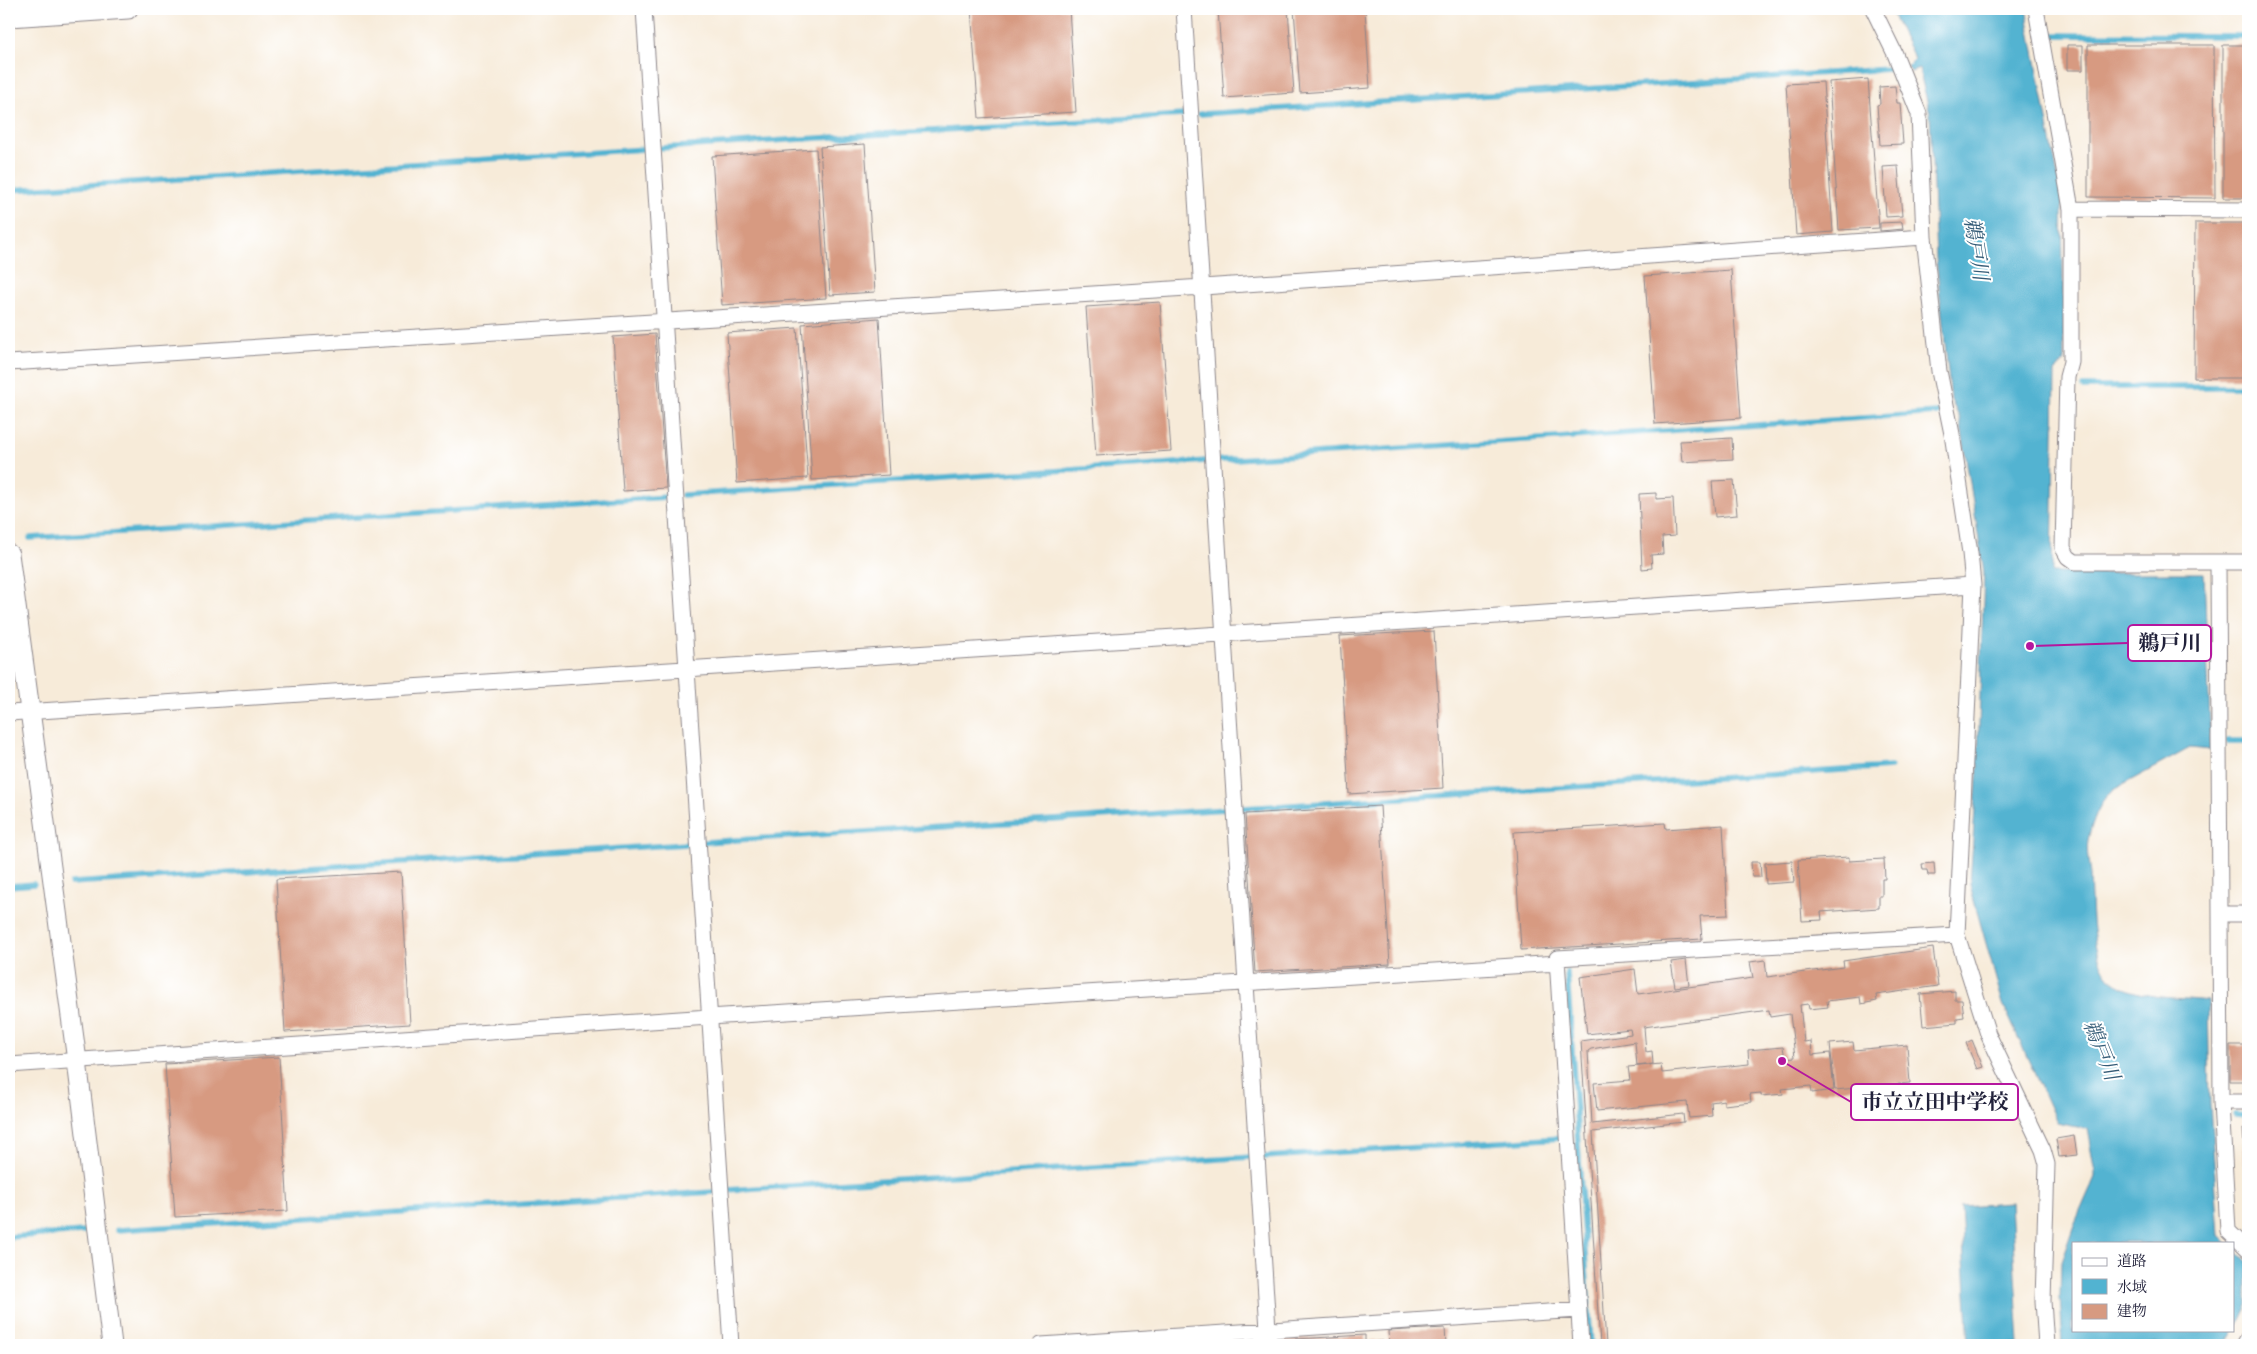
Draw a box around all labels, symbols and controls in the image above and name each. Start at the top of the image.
water label: 鵜戸川 [1957,215,1998,285]
callout: 鵜戸川 [2128,625,2211,661]
text: 鵜戸川 [2139,627,2202,658]
water label: 鵜戸川 [2076,1015,2129,1087]
callout: 市立立田中学校 [1851,1084,2018,1120]
text: 市立立田中学校 [1862,1086,2009,1117]
legend [2072,1242,2234,1332]
text: 道路 [2117,1250,2147,1271]
text: 水域 [2117,1276,2147,1297]
text: 建物 [2117,1300,2147,1321]

